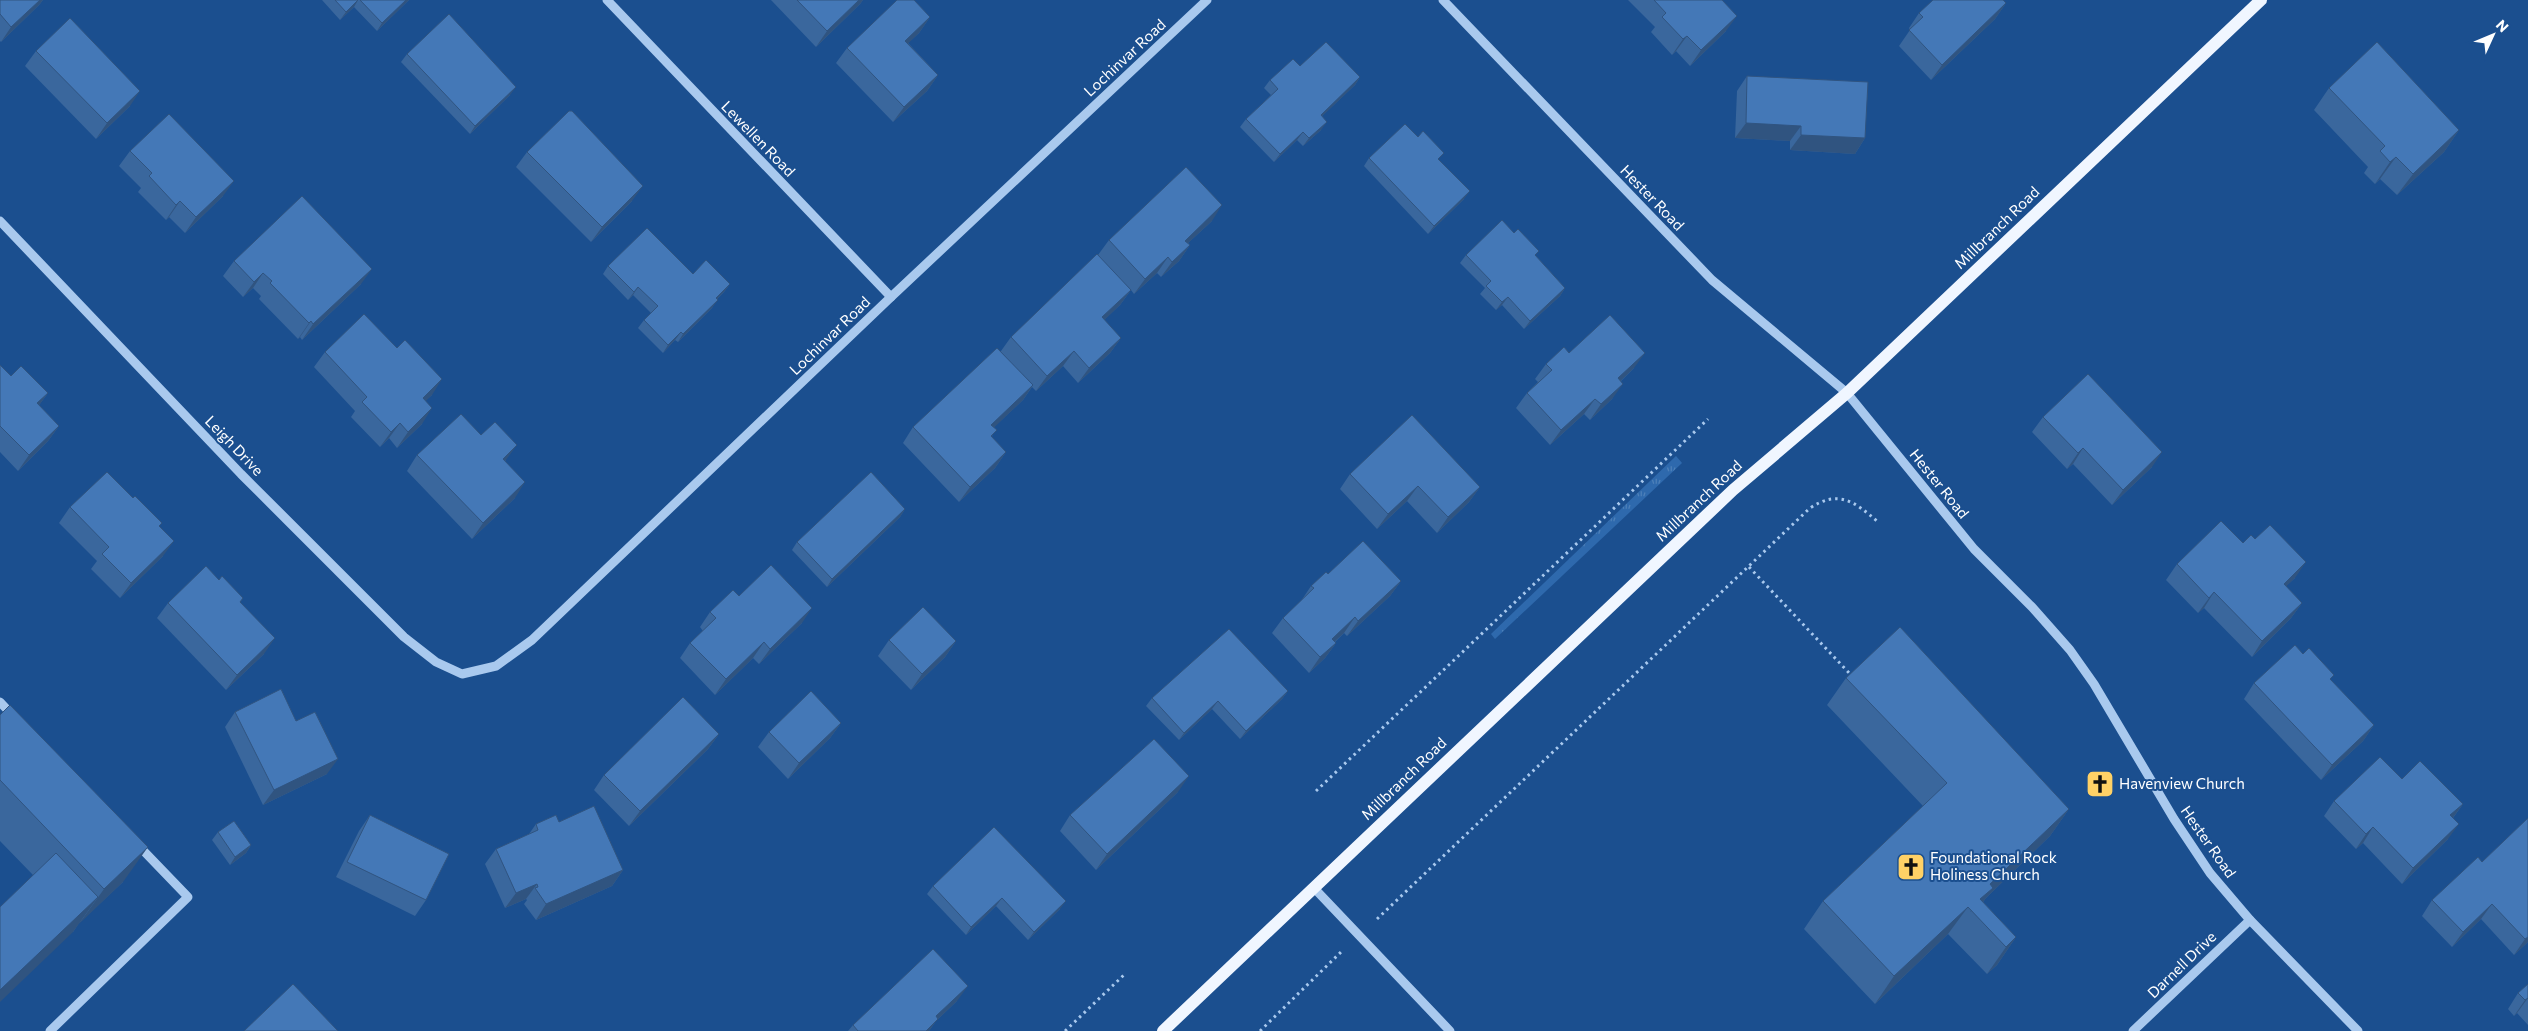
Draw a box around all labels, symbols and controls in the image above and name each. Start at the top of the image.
north arrow [2468,10,2518,60]
street label: Lochinvar Road [1080,15,1169,100]
text: N [2493,16,2512,35]
street label: Lewellen Road [718,97,799,180]
street label: Hester Road [1617,161,1688,234]
street label: Millbranch Road [1950,182,2042,272]
street label: Lochinvar Road [785,292,873,378]
street label: Leigh Drive [202,412,268,479]
street label: Hester Road [1906,445,1973,522]
street label: Millbranch Road [1652,456,1745,545]
street label: Millbranch Road [1357,733,1449,823]
church icon: Havenview Church [2085,769,2115,799]
place label: Havenview Church [2119,774,2245,792]
street label: Hester Road [2177,802,2240,881]
place label: Foundational Rock Holiness Church [1930,848,2057,883]
church icon: Foundational Rock Holiness Church [1896,852,1926,882]
street label: Darnell Drive [2143,927,2219,1001]

